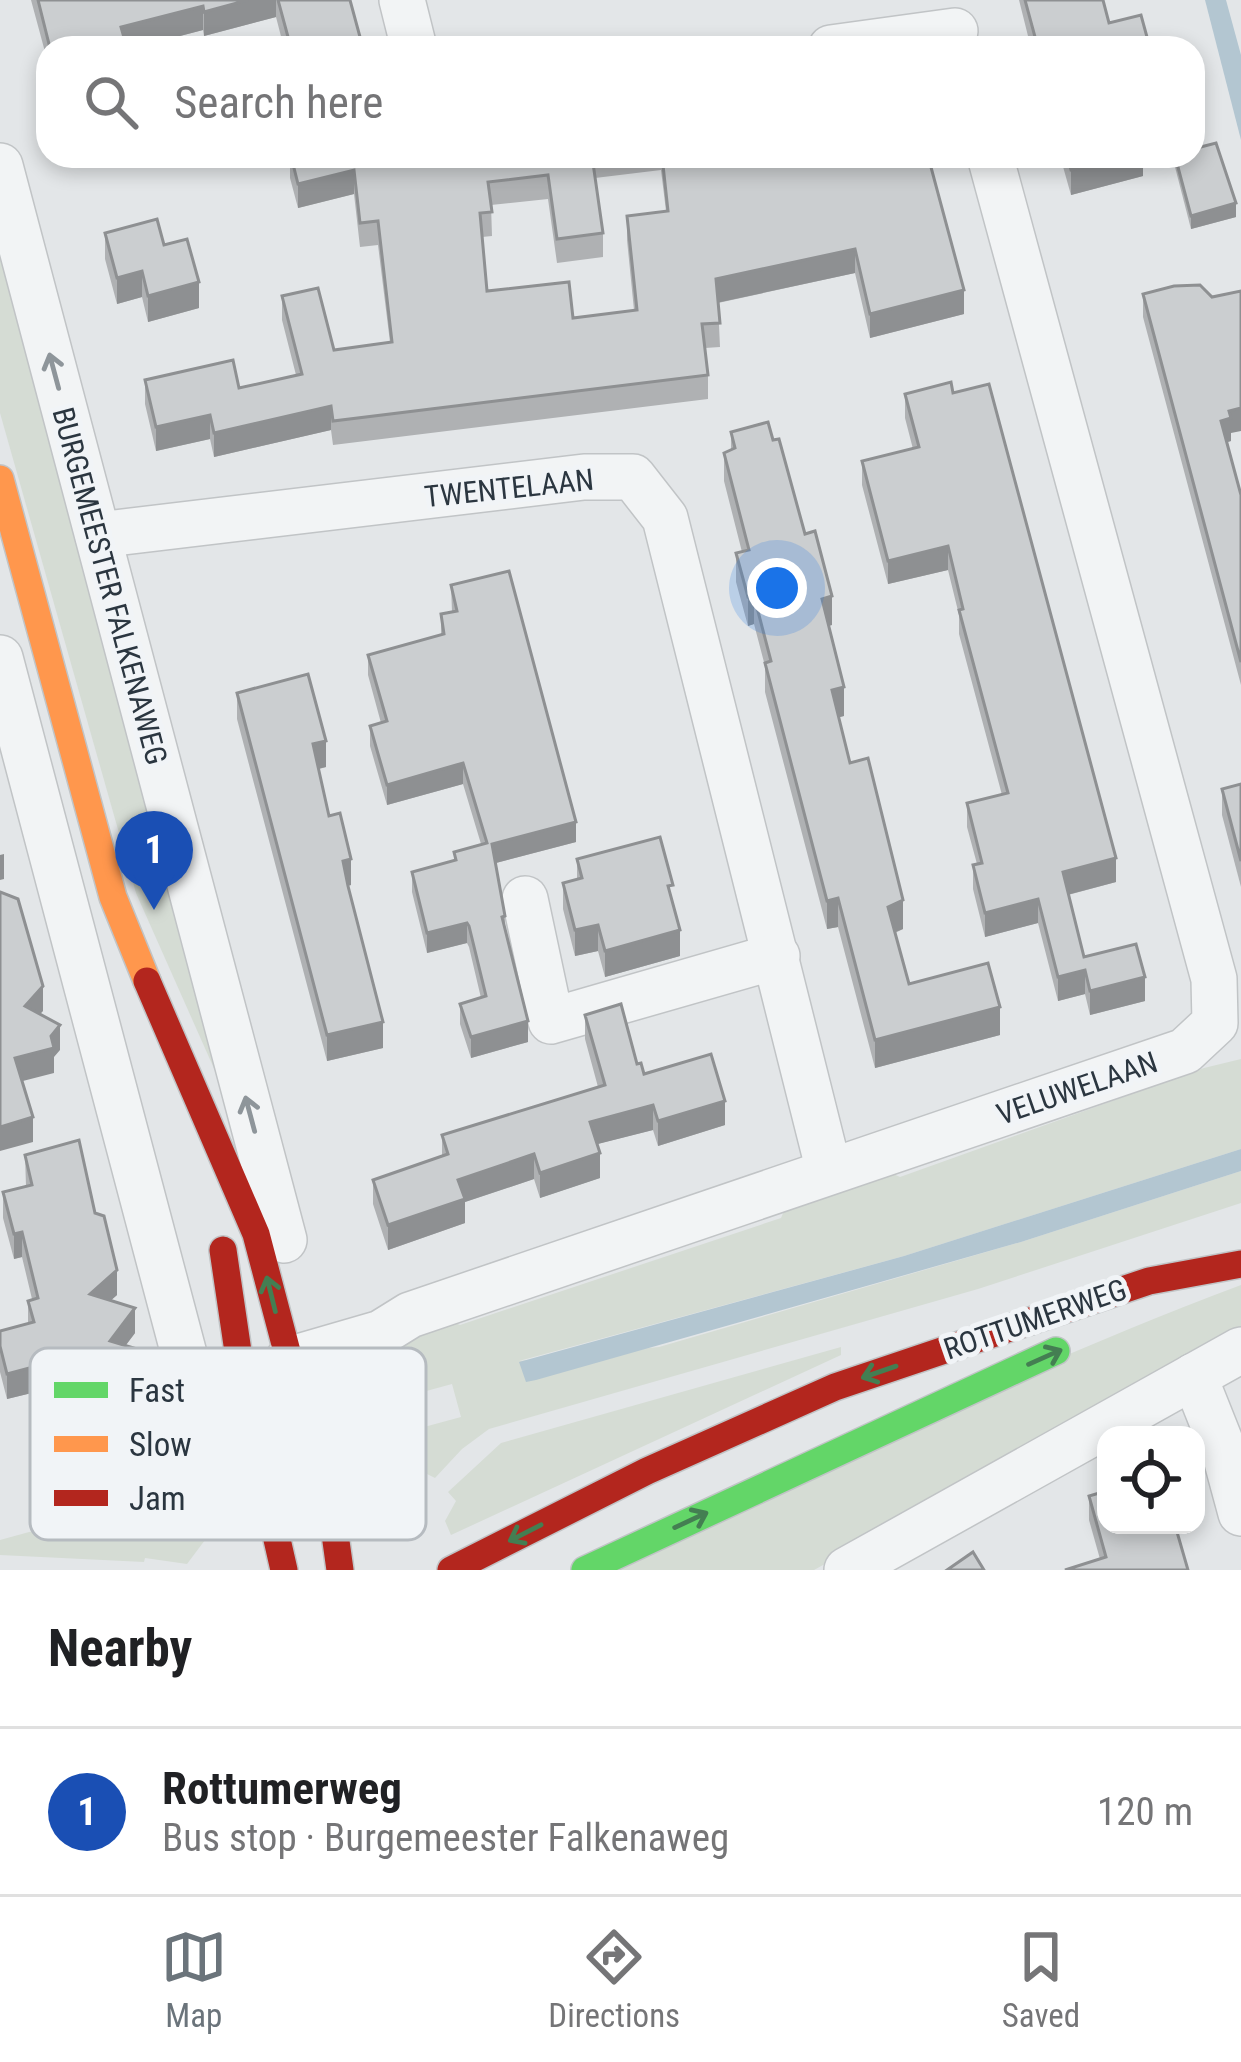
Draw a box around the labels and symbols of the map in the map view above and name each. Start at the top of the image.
one-way arrow [42,353,64,391]
street label: BURGEMEESTER FALKENAWEG [45,403,175,769]
street label: TWENTELAAN [423,462,595,514]
your location [747,558,807,618]
pin: 1 [115,811,193,910]
street label: VELUWELAAN [992,1044,1162,1132]
one-way arrow [237,1096,259,1134]
street label: ROTTUMERWEG [939,1271,1131,1367]
one-way arrow [259,1275,281,1313]
one-way arrow [1026,1344,1062,1366]
legend [30,1348,426,1540]
one-way arrow [861,1362,899,1384]
text: Fast [129,1371,185,1410]
text: Slow [129,1425,192,1464]
text: Jam [129,1479,186,1518]
one-way arrow [672,1508,708,1530]
one-way arrow [507,1522,543,1545]

